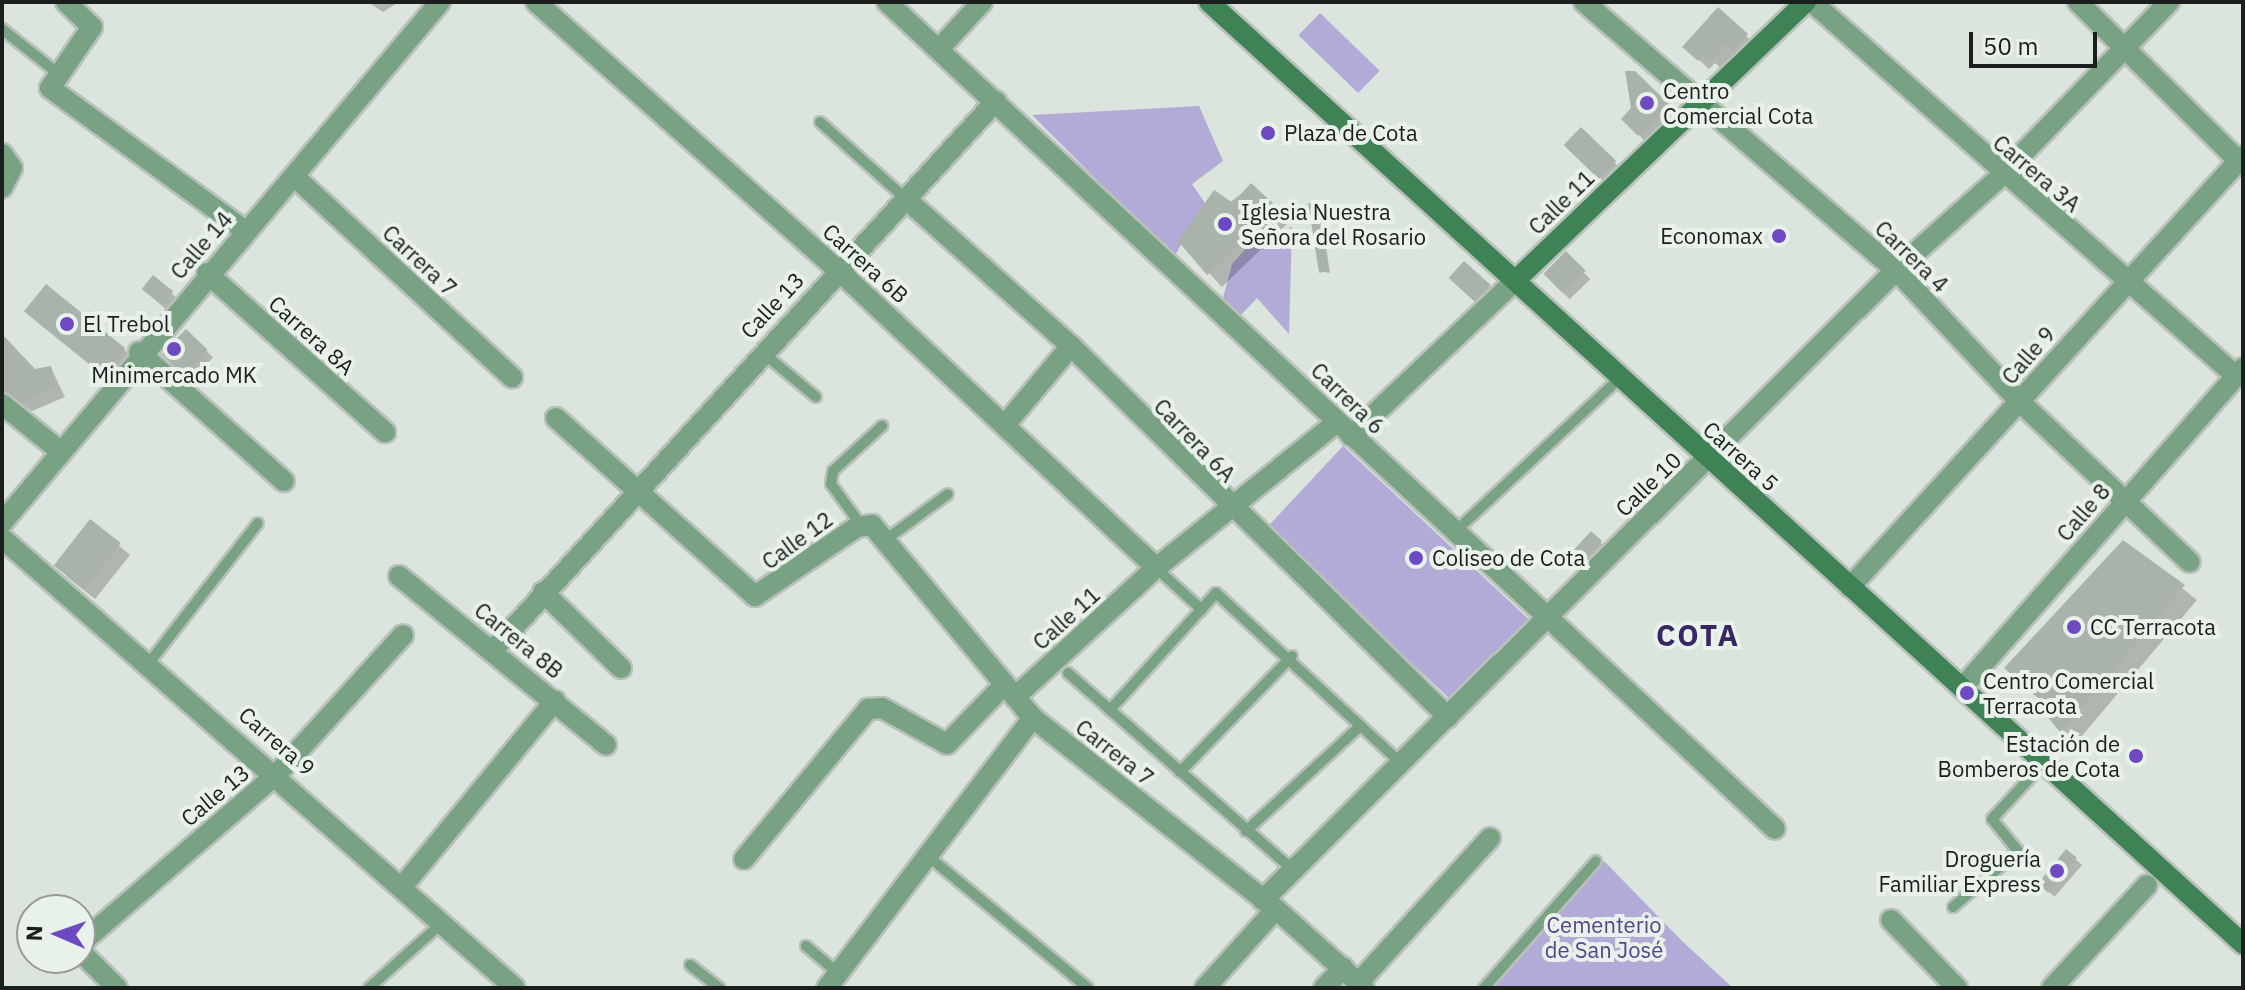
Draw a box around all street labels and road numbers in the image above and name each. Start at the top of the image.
street label: Carrera 3A [1988,129,2086,217]
street label: Calle 11 [1523,164,1599,240]
street label: Calle 14 [164,206,238,284]
street label: Carrera 4 [1870,215,1954,297]
street label: Carrera 6B [818,218,914,308]
street label: Carrera 7 [377,219,463,301]
street label: Calle 13 [735,266,809,344]
street label: Carrera 8A [264,290,360,380]
street label: Calle 9 [1996,321,2060,389]
street label: Carrera 6 [1306,357,1390,439]
street label: Carrera 6A [1149,393,1241,487]
street label: Carrera 5 [1698,416,1784,496]
street label: Calle 10 [1610,446,1686,522]
street label: Calle 8 [2051,478,2115,546]
street label: Calle 12 [757,506,837,574]
street label: Calle 11 [1027,581,1105,655]
street label: Carrera 8B [469,596,569,684]
street label: Carrera 9 [234,701,320,781]
street label: Carrera 7 [1071,713,1159,791]
street label: Calle 13 [176,759,254,831]

